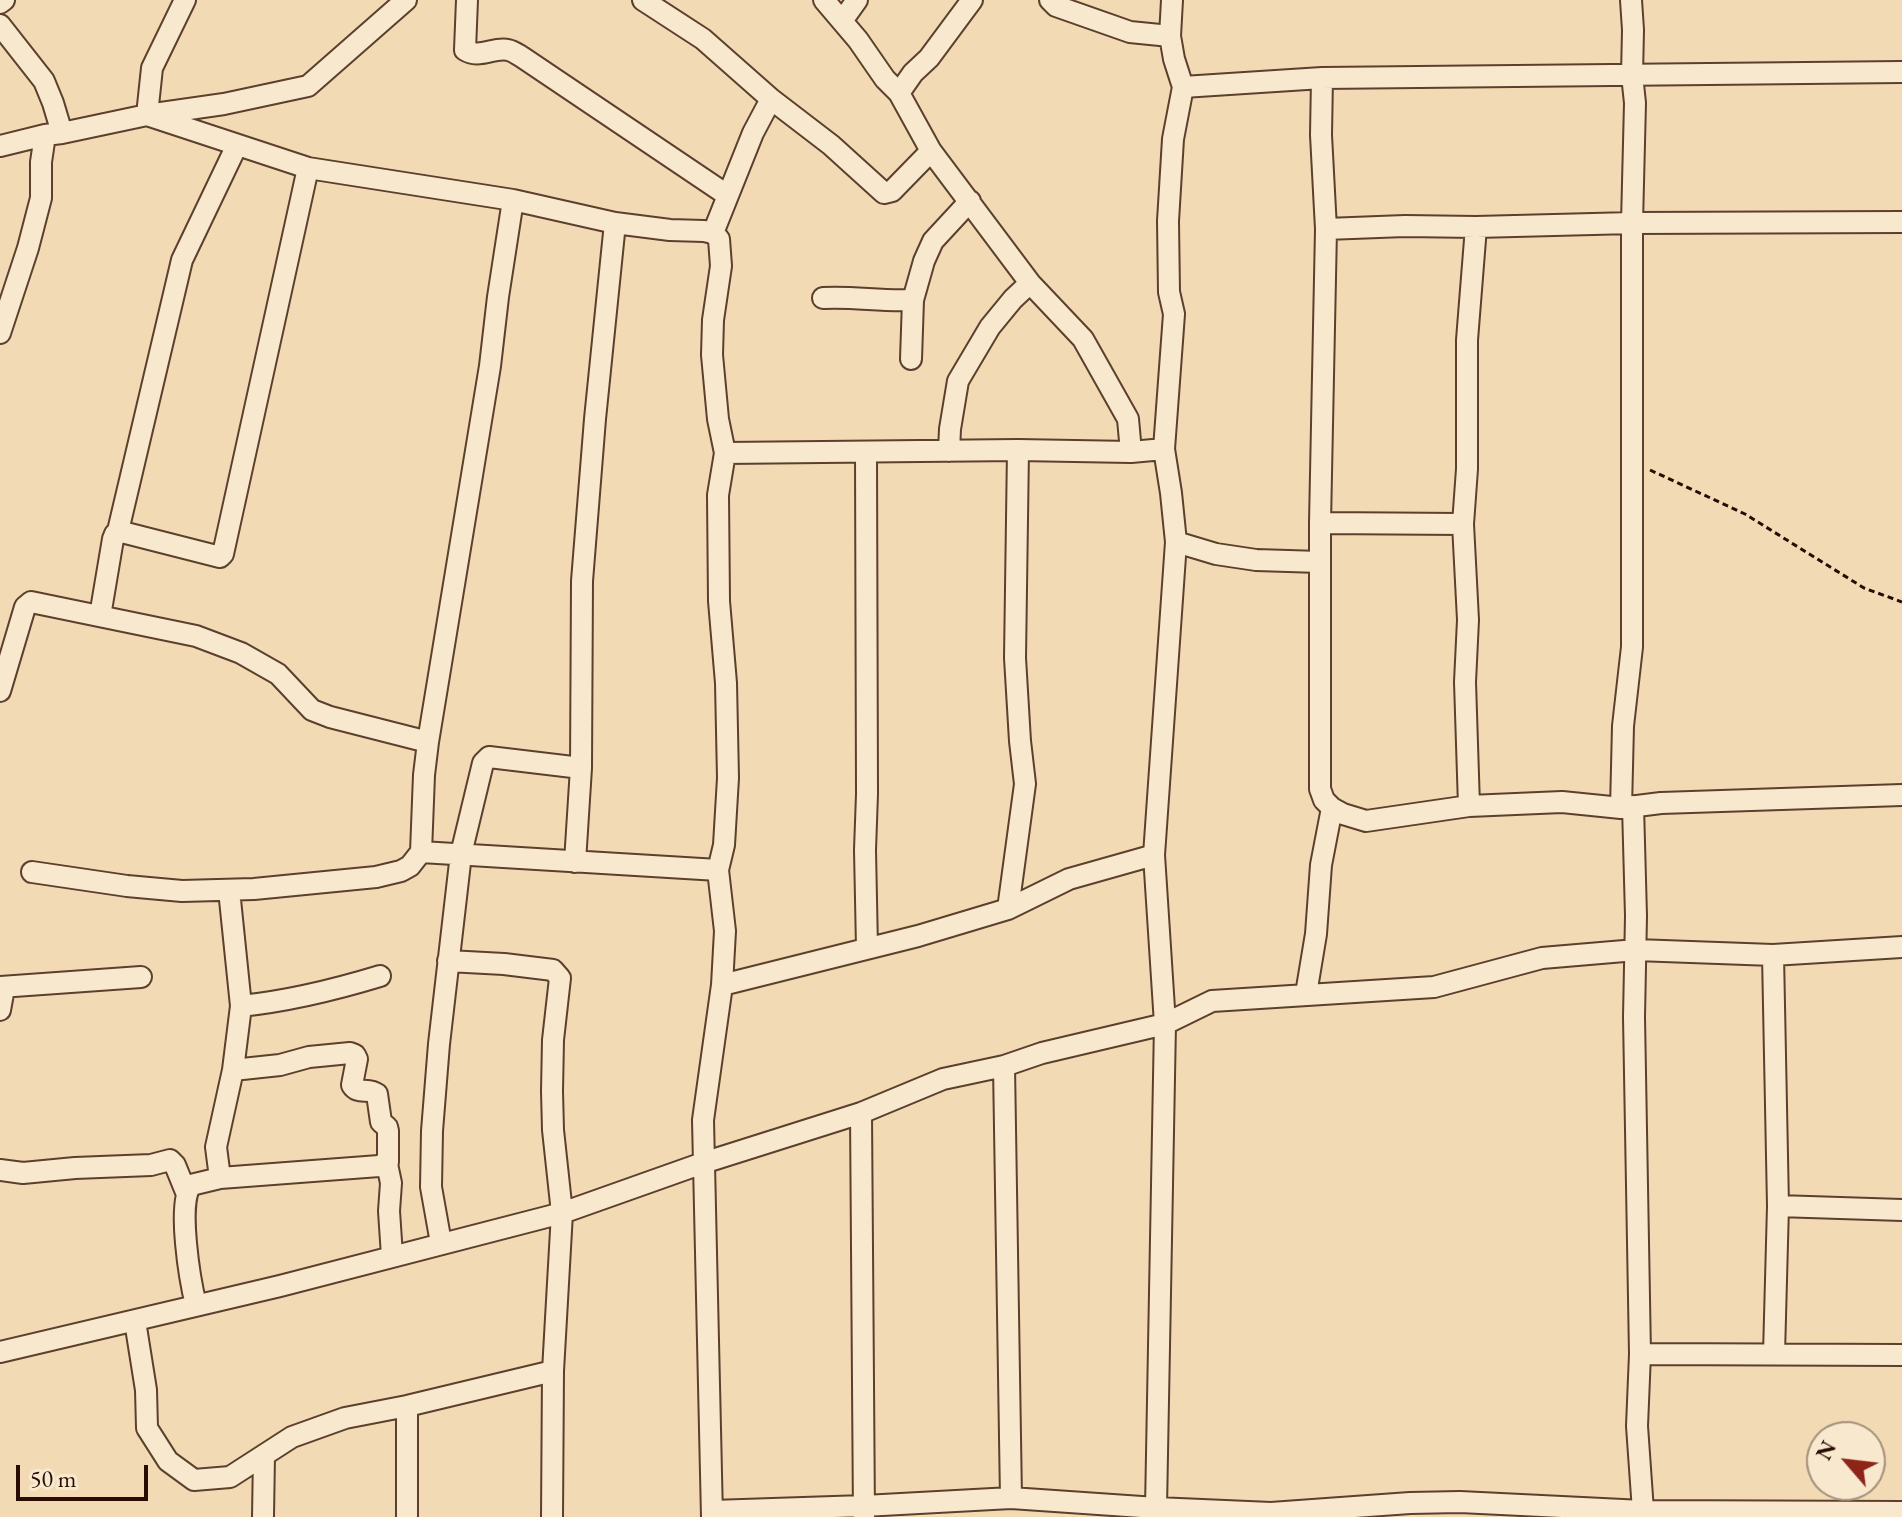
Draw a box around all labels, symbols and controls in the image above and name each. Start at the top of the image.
north arrow [1806,1421,1886,1501]
text: N [1809,1436,1843,1465]
scale bar [20,1449,152,1499]
text: 50 m [30,1463,77,1494]

